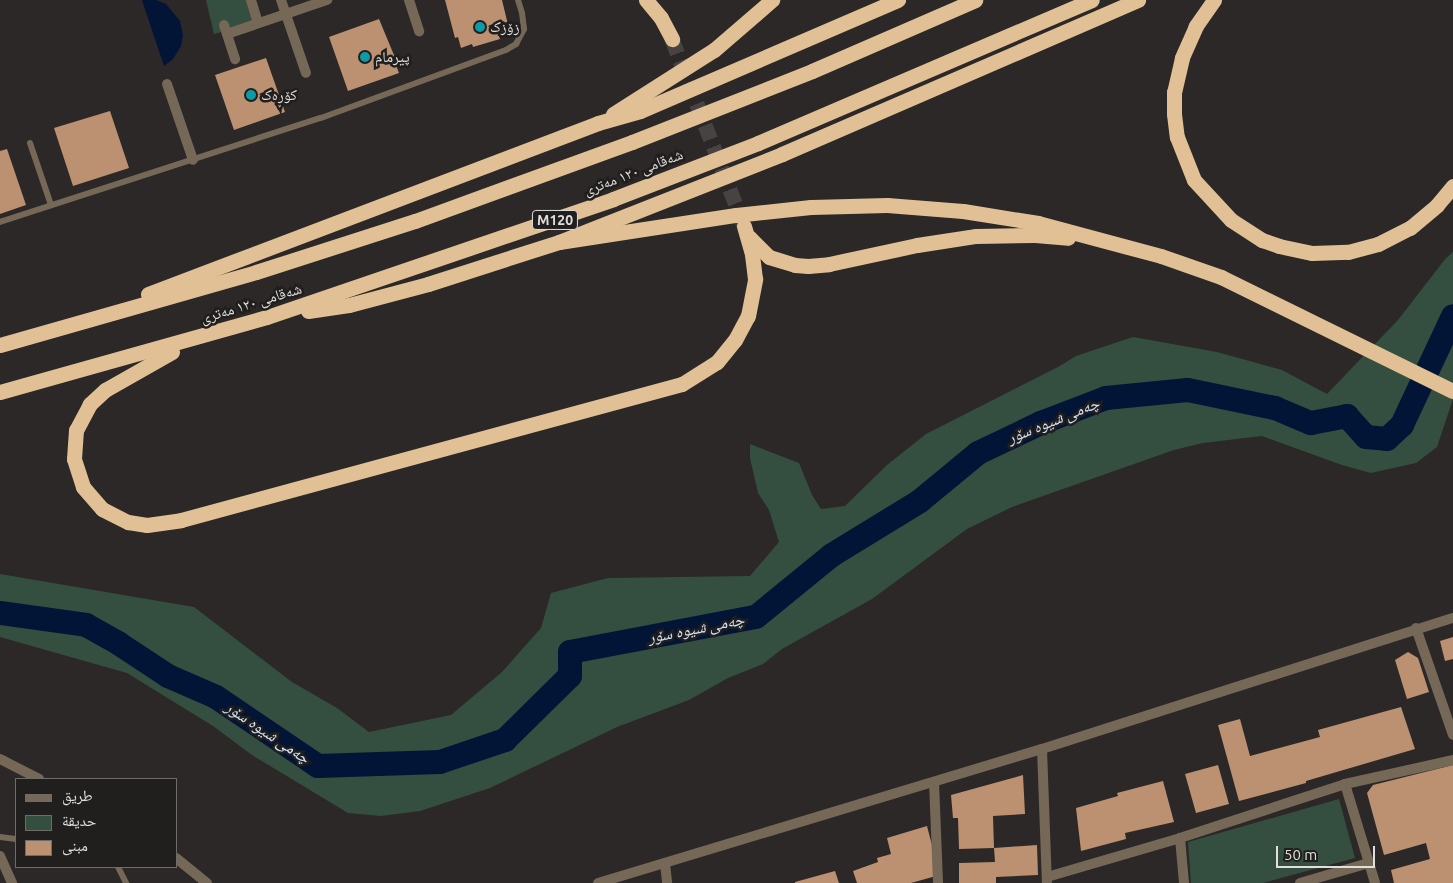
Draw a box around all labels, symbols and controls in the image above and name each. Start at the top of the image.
place label: زۆزک [490,18,519,36]
marker: زۆزک [474,21,486,33]
place label: پیرمام [375,48,410,66]
marker: پیرمام [359,51,371,63]
place label: کۆڕەک [261,86,297,104]
marker: کۆڕەک [245,89,257,101]
street label: شەقامی ١٢٠ مەتری [581,145,685,199]
road number: M120 [531,208,579,232]
street label: شەقامی ١٢٠ مەتری [198,279,304,327]
water label: چەمی شیوە سۆر [1004,393,1102,447]
water label: چەمی شیوە سۆر [646,609,746,647]
water label: چەمی شیوە سۆر [222,697,314,767]
legend [15,778,178,868]
text: طريق [62,787,93,804]
text: حديقة [62,812,96,829]
scale bar [1278,836,1377,868]
text: مبنى [62,837,88,854]
text: 50 m [1284,846,1317,863]

